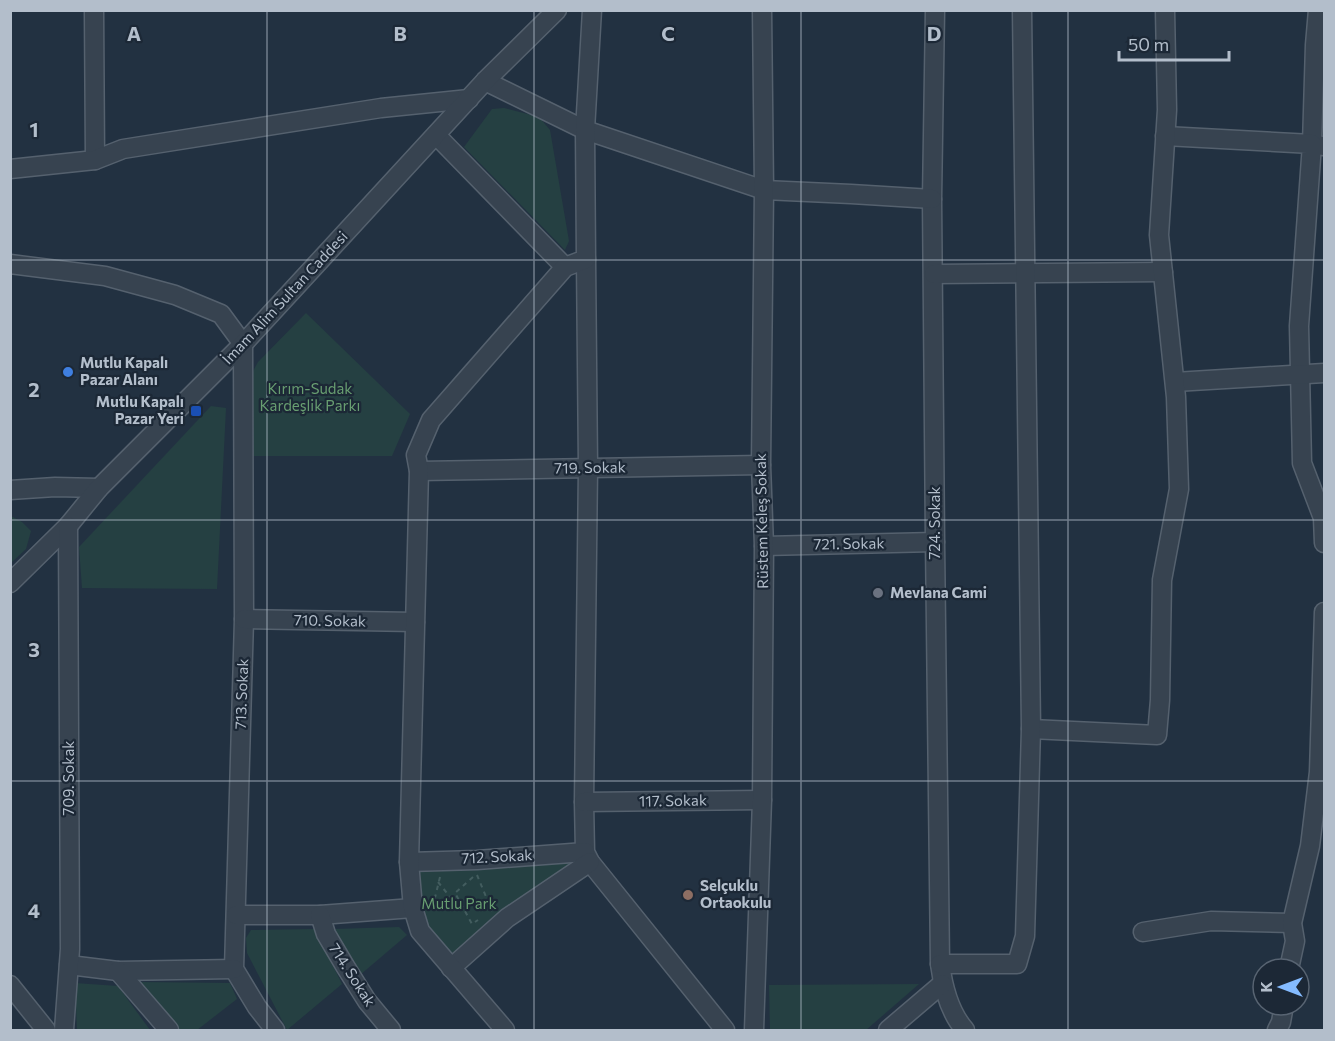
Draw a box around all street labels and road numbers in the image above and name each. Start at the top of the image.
street label: İmam Alim Sultan Caddesi [218,227,351,368]
street label: Rüstem Keleş Sokak [751,453,771,589]
street label: 719. Sokak [554,457,626,477]
street label: 724. Sokak [925,486,943,560]
street label: 721. Sokak [813,533,885,553]
street label: 710. Sokak [294,610,366,630]
street label: 713. Sokak [231,658,251,730]
street label: 709. Sokak [59,741,77,815]
street label: 117. Sokak [639,790,707,810]
street label: 712. Sokak [461,845,533,867]
street label: 714. Sokak [326,940,380,1009]

